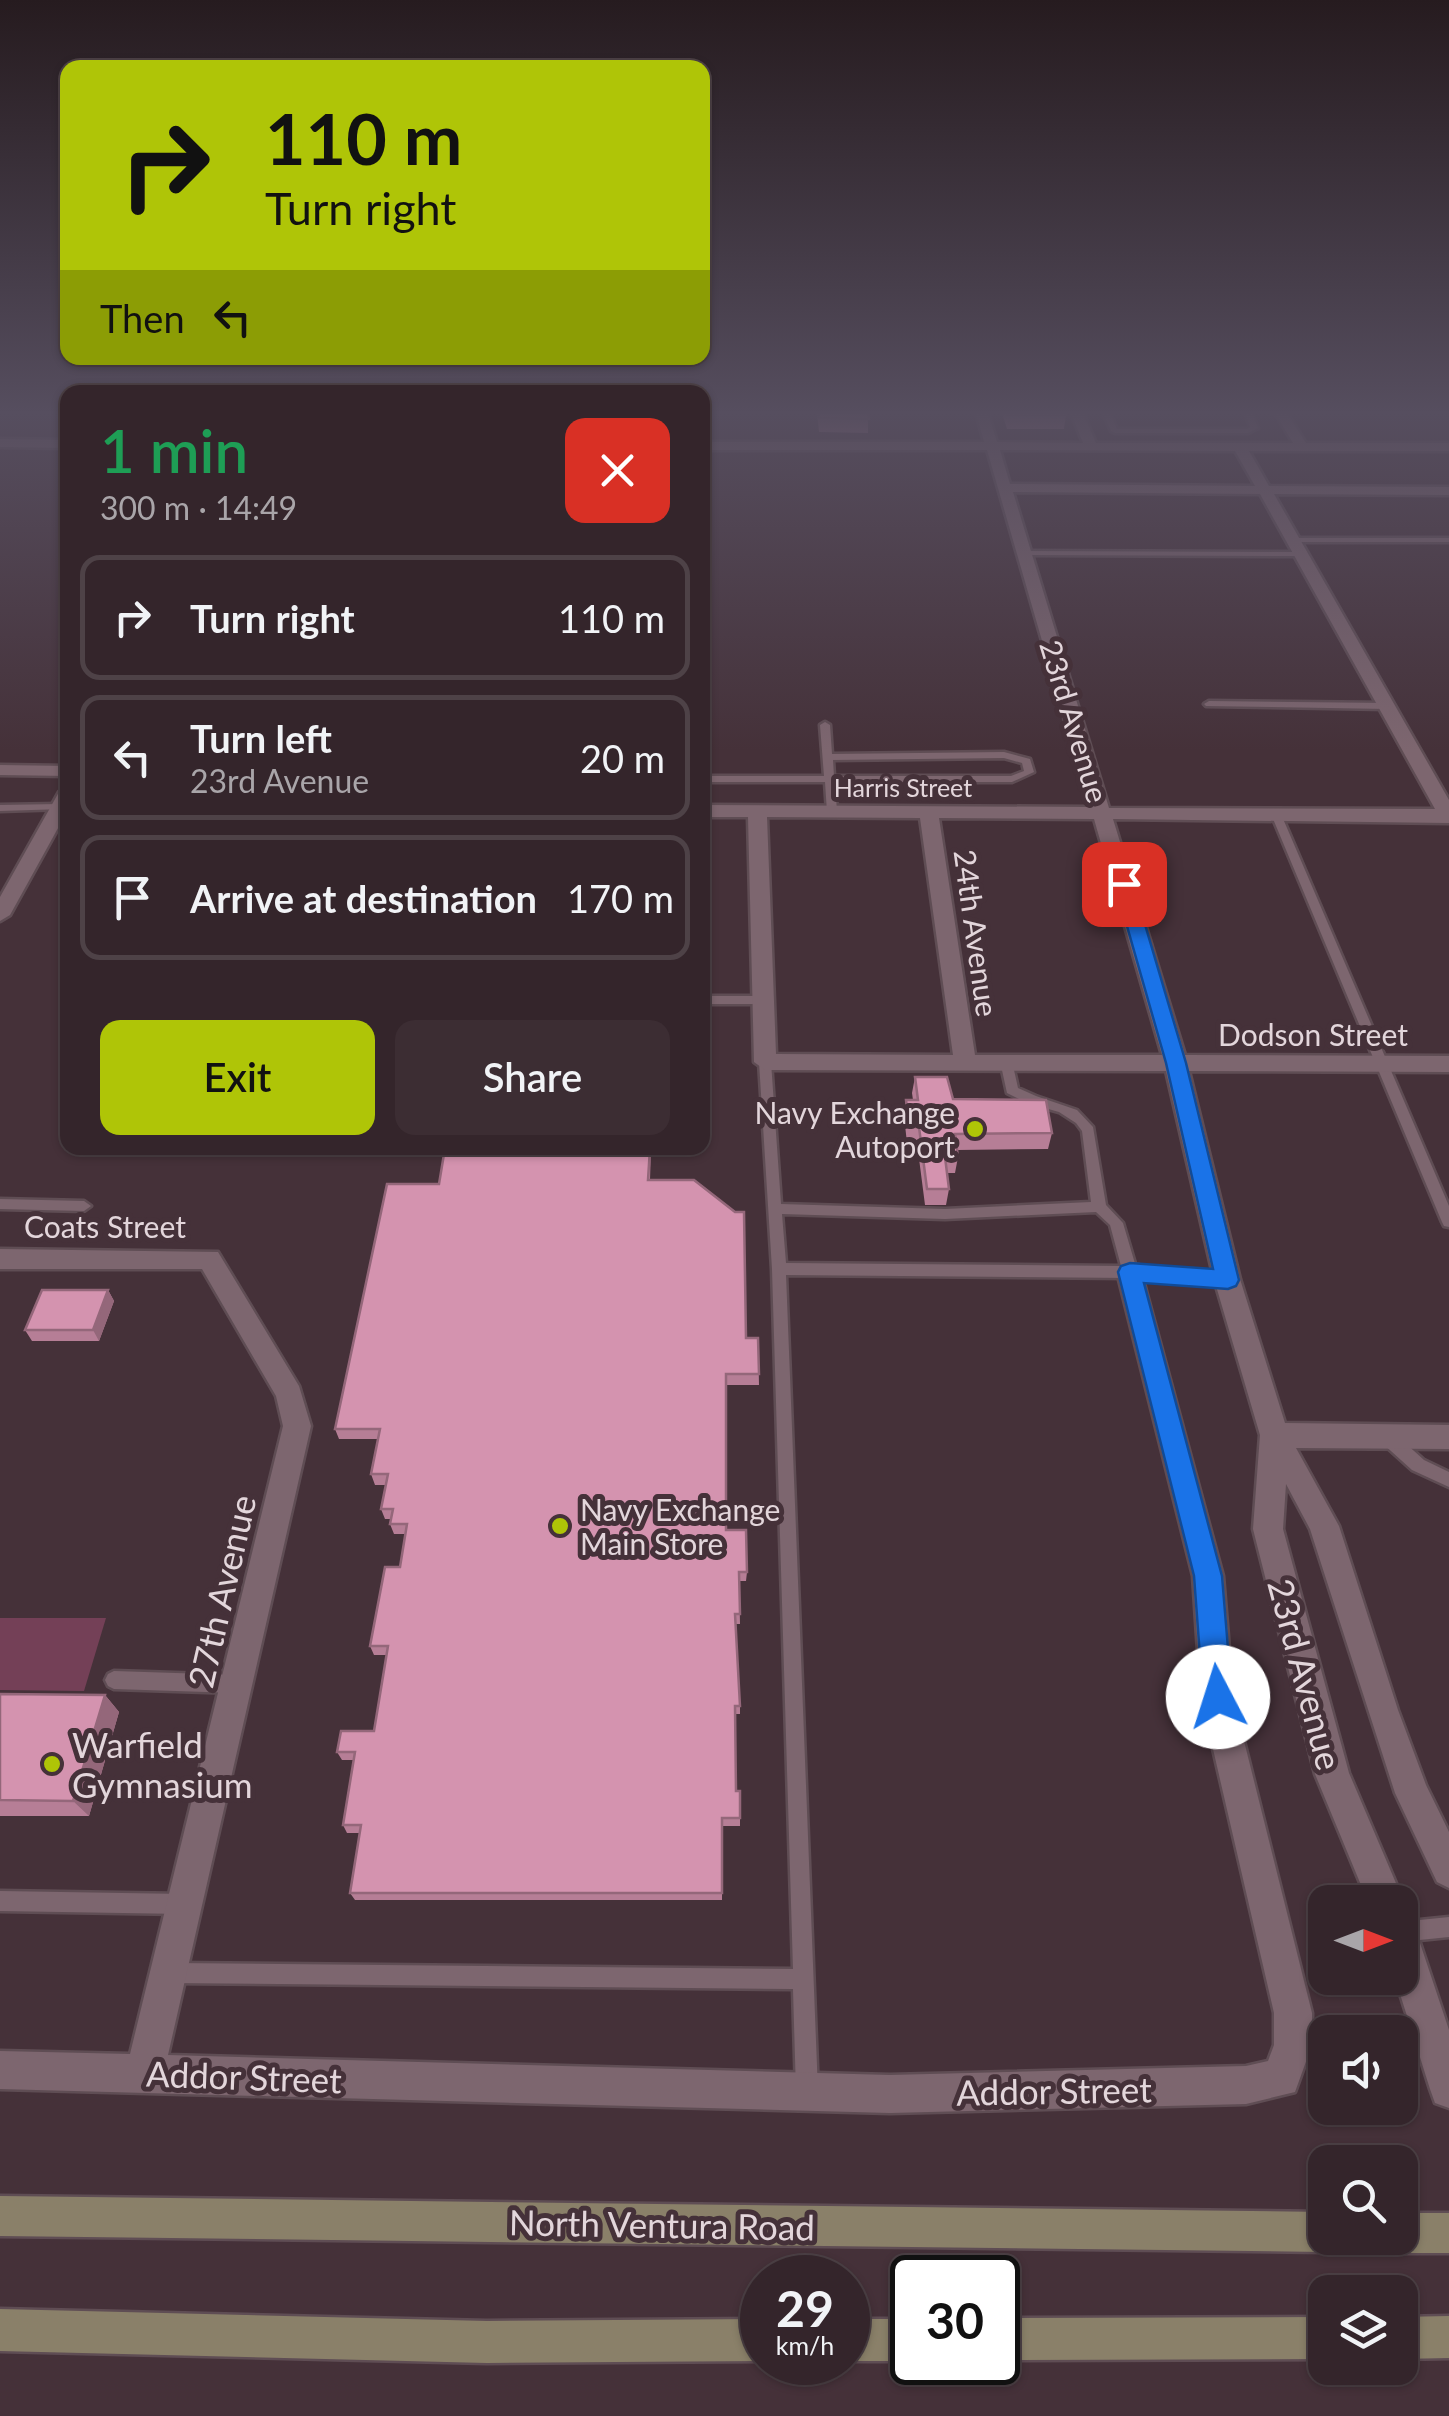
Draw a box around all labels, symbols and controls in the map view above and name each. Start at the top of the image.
text: 110 m [265,96,462,180]
icon: right [100,100,230,230]
text: Turn right [265,181,456,235]
icon: left [205,290,260,345]
text: Then [100,295,185,341]
text: 1 min [100,414,248,486]
button: close [565,418,670,523]
text: 300 m · 14:49 [100,488,297,527]
icon: right [105,590,160,645]
text: Turn right [190,595,355,641]
text: 110 m [558,595,665,641]
street label: 23rd Avenue [1033,635,1117,807]
text: Turn left [190,715,332,761]
icon: left [105,730,160,785]
text: 20 m [580,735,665,781]
text: 23rd Avenue [190,761,369,800]
street label: Harris Street [834,772,972,802]
pin [1082,842,1167,927]
street label: 24th Avenue [947,847,1007,1019]
icon: arrive [1097,857,1152,912]
icon: arrive [105,870,160,925]
text: Arrive at destination [190,875,537,921]
text: 170 m [567,875,674,921]
street label: Dodson Street [1218,1016,1408,1052]
button: Exit [100,1020,375,1135]
button: Share [395,1020,670,1135]
place label: Navy Exchange Autoport [755,1094,955,1164]
marker: Navy Exchange Autoport [964,1118,986,1140]
street label: Coats Street [24,1208,186,1244]
street label: 27th Avenue [178,1491,264,1691]
place label: Navy Exchange Main Store [580,1491,780,1561]
marker: Navy Exchange Main Store [549,1515,571,1537]
street label: 23rd Avenue [1260,1574,1352,1774]
position arrow [1166,1645,1270,1749]
place label: Warfield Gymnasium [72,1723,253,1805]
marker: Warfield Gymnasium [41,1753,63,1775]
north arrow [1308,1885,1418,1995]
map controls [1308,1885,1418,2385]
button: sound [1308,2015,1418,2125]
street label: Addor Street [146,2052,343,2100]
street label: Addor Street [956,2067,1153,2113]
button: search [1308,2145,1418,2255]
street label: North Ventura Road [509,2200,815,2248]
speed limit sign: 30 [890,2255,1020,2385]
button: layers [1308,2275,1418,2385]
text: 29 [776,2278,834,2338]
text: km/h [776,2330,834,2360]

